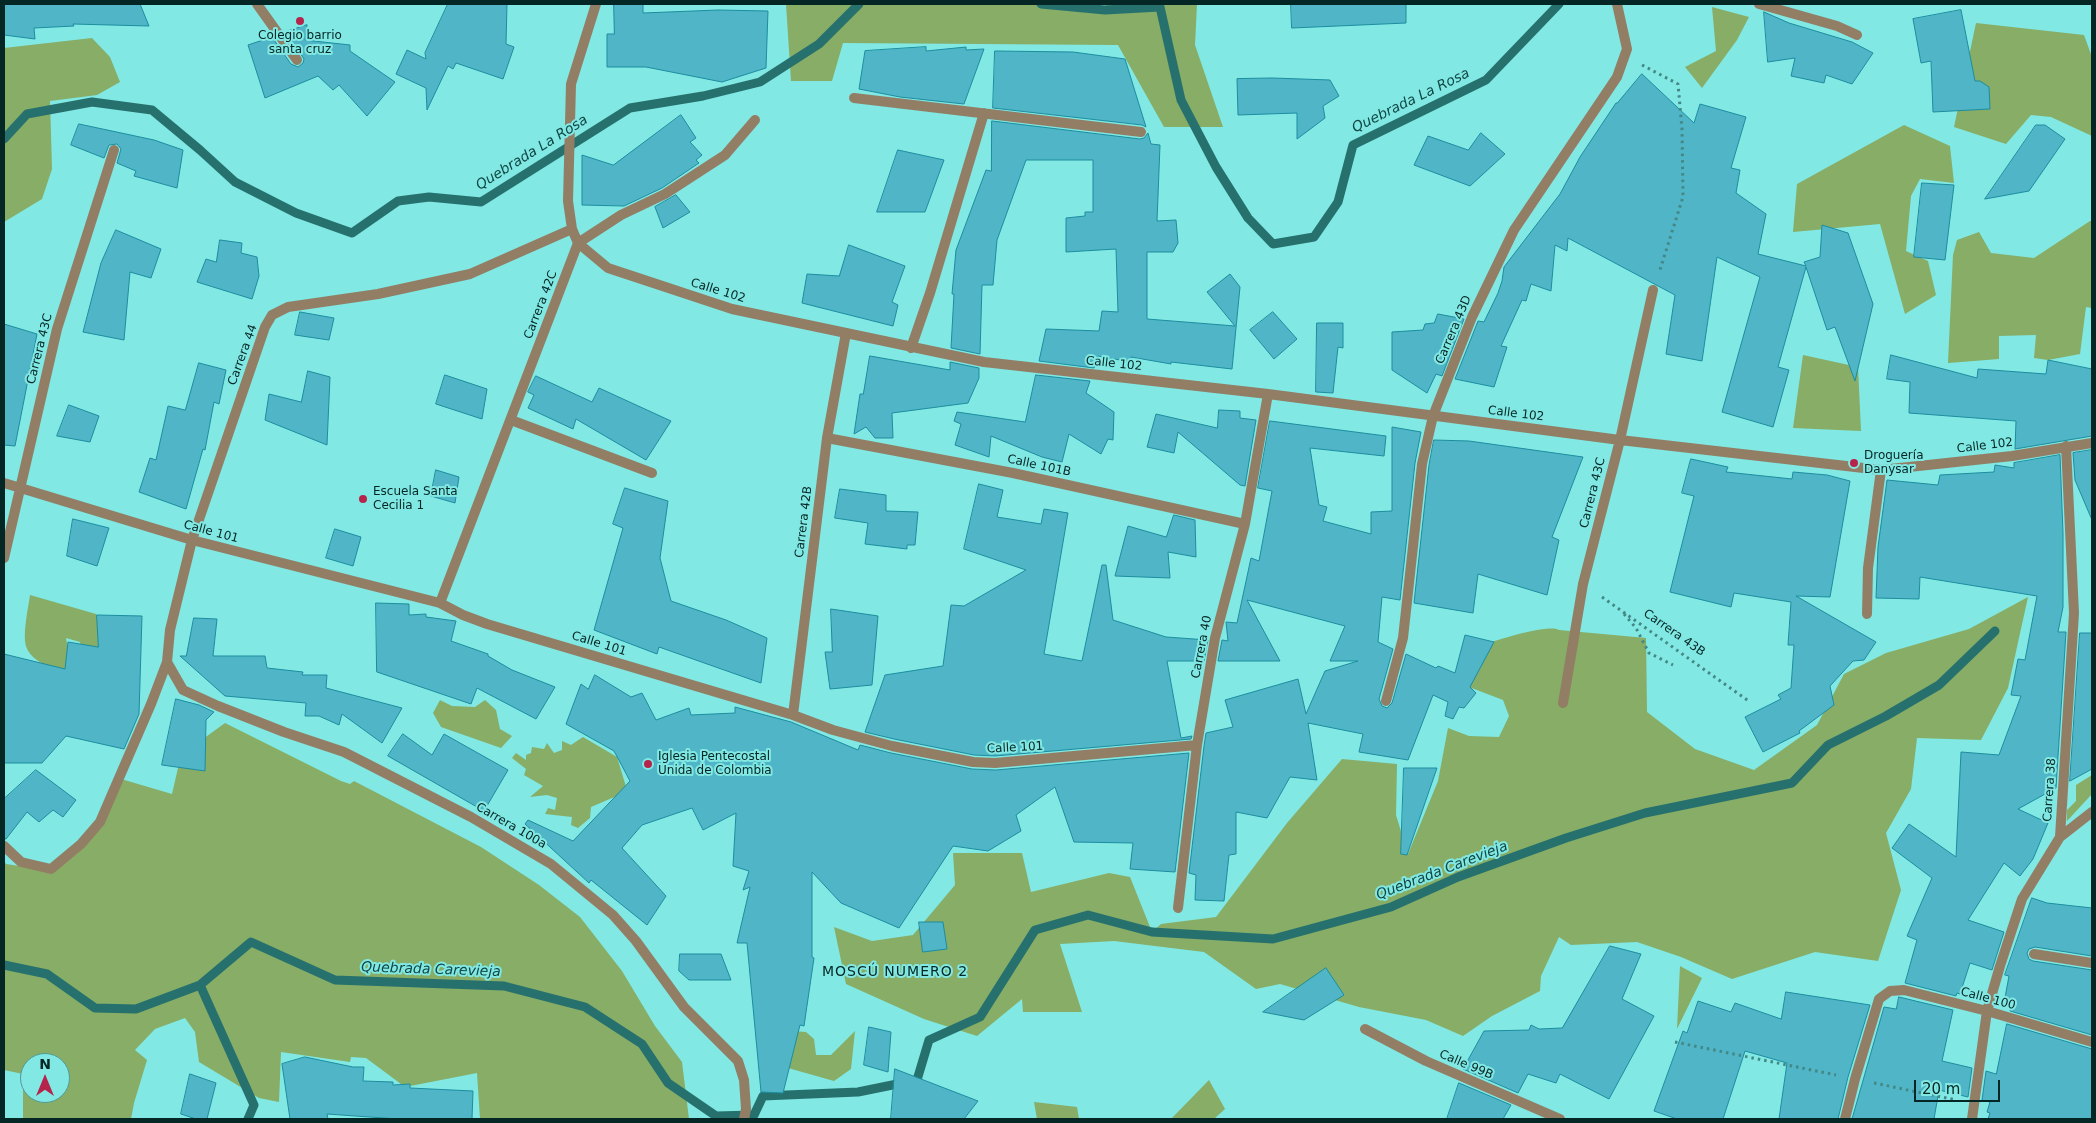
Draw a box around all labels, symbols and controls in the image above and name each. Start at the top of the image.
marker: Colegio barrio santa cruz [294,15,306,27]
place label: Colegio barrio santa cruz [258,29,342,57]
water label: Quebrada La Rosa [1350,65,1472,137]
water label: Quebrada La Rosa [473,112,591,194]
street label: Carrera 42C [521,269,561,341]
street label: Calle 102 [689,276,747,306]
street label: Carrera 43D [1433,294,1475,366]
street label: Carrera 43C [24,312,56,386]
street label: Carrera 44 [225,323,261,387]
street label: Calle 102 [1085,354,1143,374]
street label: Calle 102 [1487,403,1545,425]
street label: Calle 102 [1956,435,2014,457]
place label: Droguería Danysar [1864,449,1923,477]
street label: Calle 101B [1006,452,1072,480]
street label: Carrera 43C [1577,456,1609,530]
marker: Droguería Danysar [1848,457,1860,469]
place label: Escuela Santa Cecilia 1 [373,485,458,513]
street label: Carrera 42B [792,485,816,559]
marker: Escuela Santa Cecilia 1 [357,493,369,505]
street label: Calle 101 [182,518,240,546]
street label: Carrera 43B [1640,606,1708,660]
street label: Carrera 40 [1189,614,1215,680]
street label: Calle 101 [570,629,628,659]
street label: Calle 101 [986,739,1044,757]
place label: Iglesia Pentecostal Unida de Colombia [658,750,772,778]
marker: Iglesia Pentecostal Unida de Colombia [642,758,654,770]
street label: Carrera 38 [2041,758,2059,822]
street label: Carrera 100a [473,800,549,852]
water label: Quebrada Carevieja [1374,838,1510,904]
water label: Quebrada Carevieja [361,959,501,981]
district label: MOSCÚ NUMERO 2 [820,964,970,980]
street label: Calle 100 [1959,985,2017,1013]
street label: Calle 99B [1437,1047,1495,1083]
north arrow [20,1053,70,1103]
text: N [39,1056,51,1072]
scale bar [1916,1070,2002,1102]
text: 20 m [1922,1080,1960,1098]

